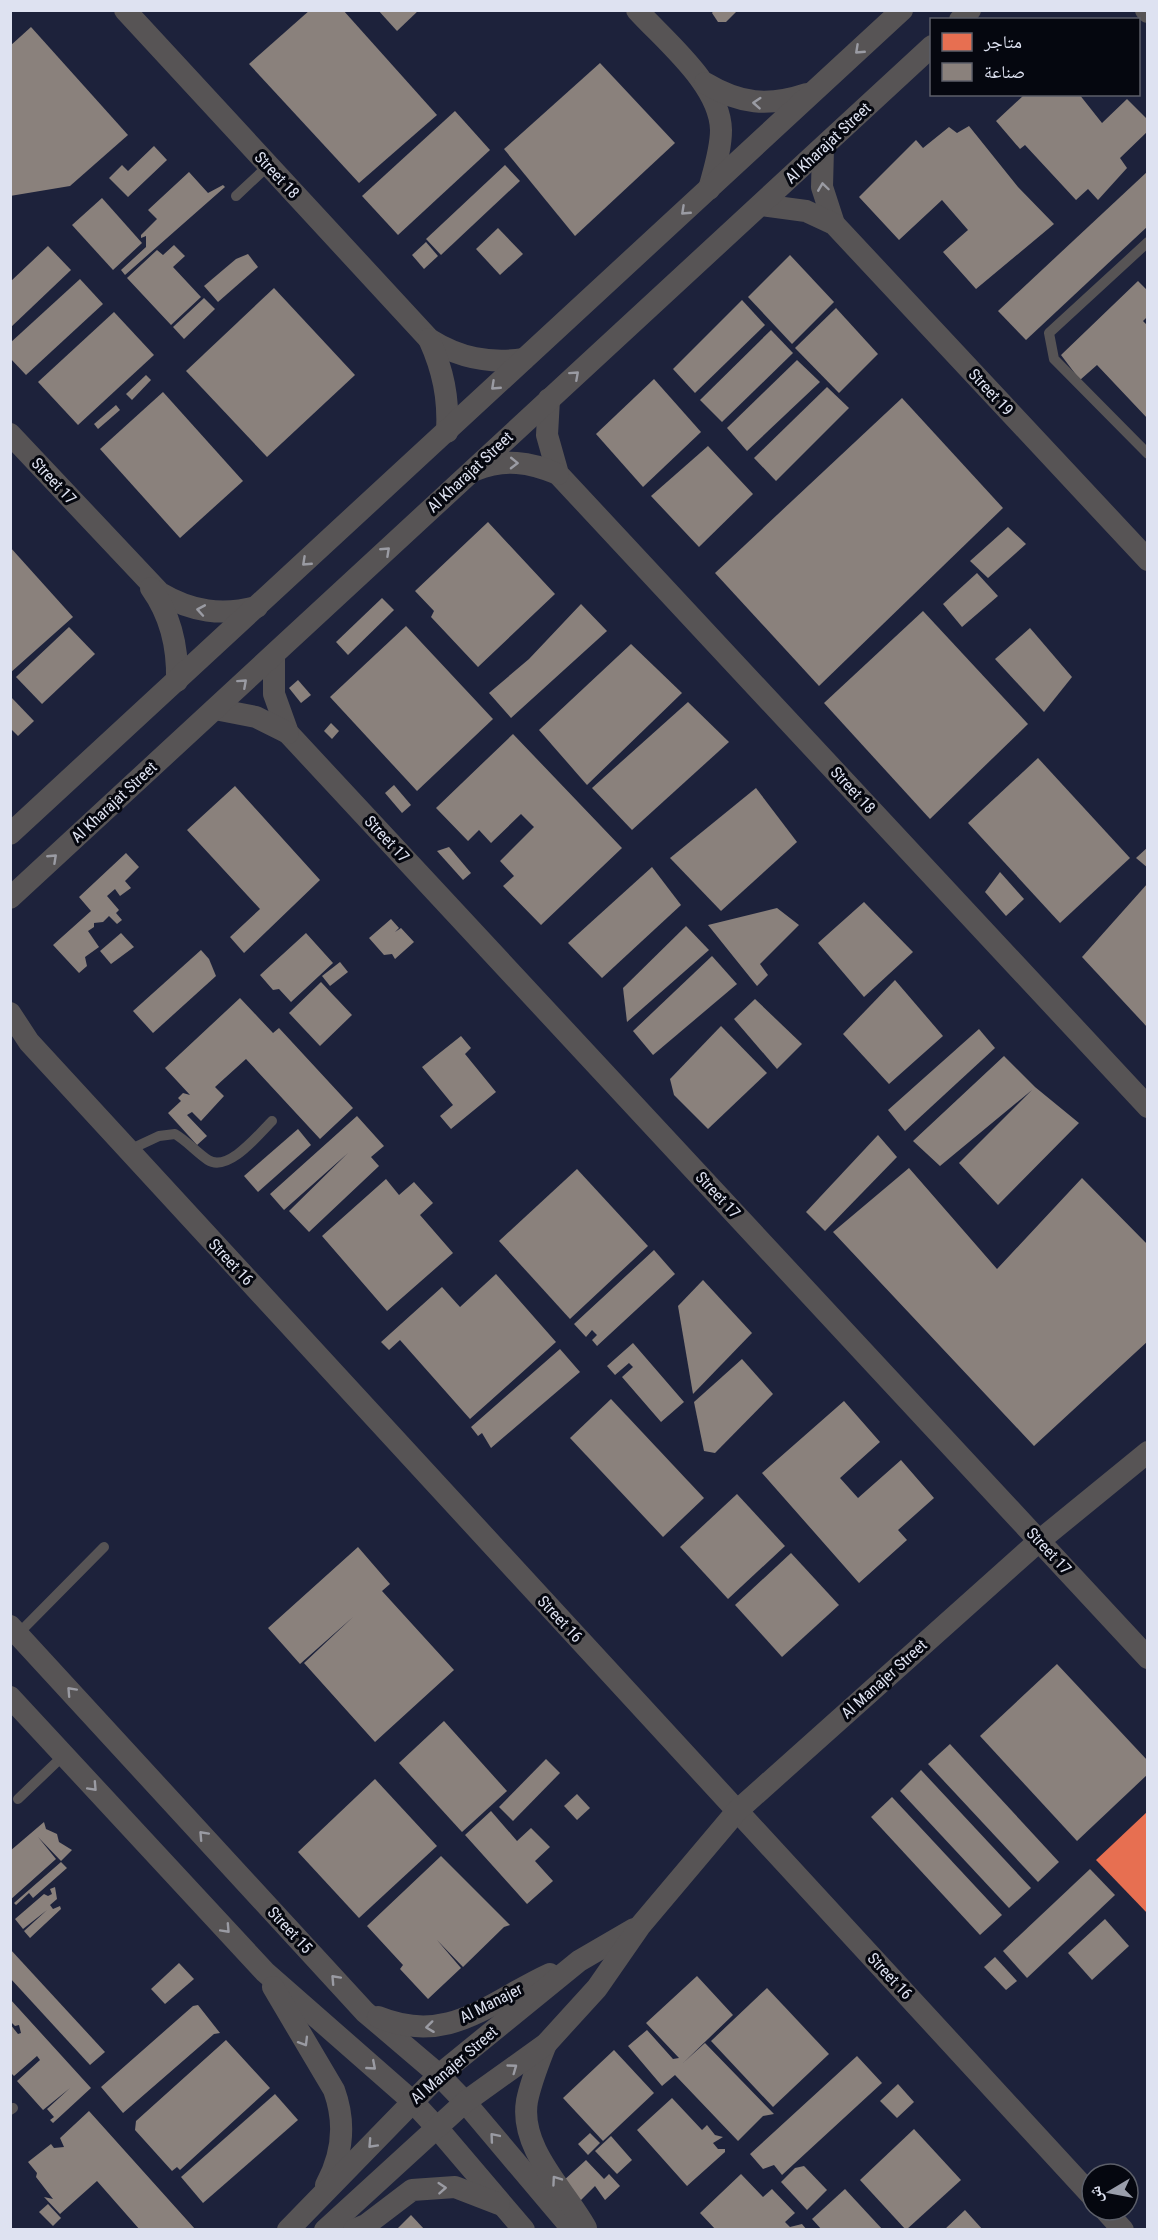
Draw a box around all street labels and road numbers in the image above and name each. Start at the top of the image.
street label: Al Kharajat Street [781,98,875,187]
street label: Street 18 [251,148,303,202]
street label: Street 19 [965,365,1017,419]
street label: Al Kharajat Street [423,427,517,516]
street label: Street 17 [28,454,80,508]
street label: Al Kharajat Street [67,757,161,846]
street label: Street 18 [827,763,879,817]
street label: Street 17 [361,812,413,866]
street label: Street 17 [692,1168,744,1222]
street label: Street 16 [205,1235,257,1289]
street label: Street 17 [1023,1524,1075,1578]
street label: Street 16 [534,1592,586,1646]
street label: Al Manajer Street [837,1635,931,1722]
street label: Street 15 [264,1903,316,1957]
street label: Street 16 [864,1949,916,2003]
street label: Al Manajer [457,1979,526,2027]
street label: Al Manajer Street [407,2022,502,2108]

